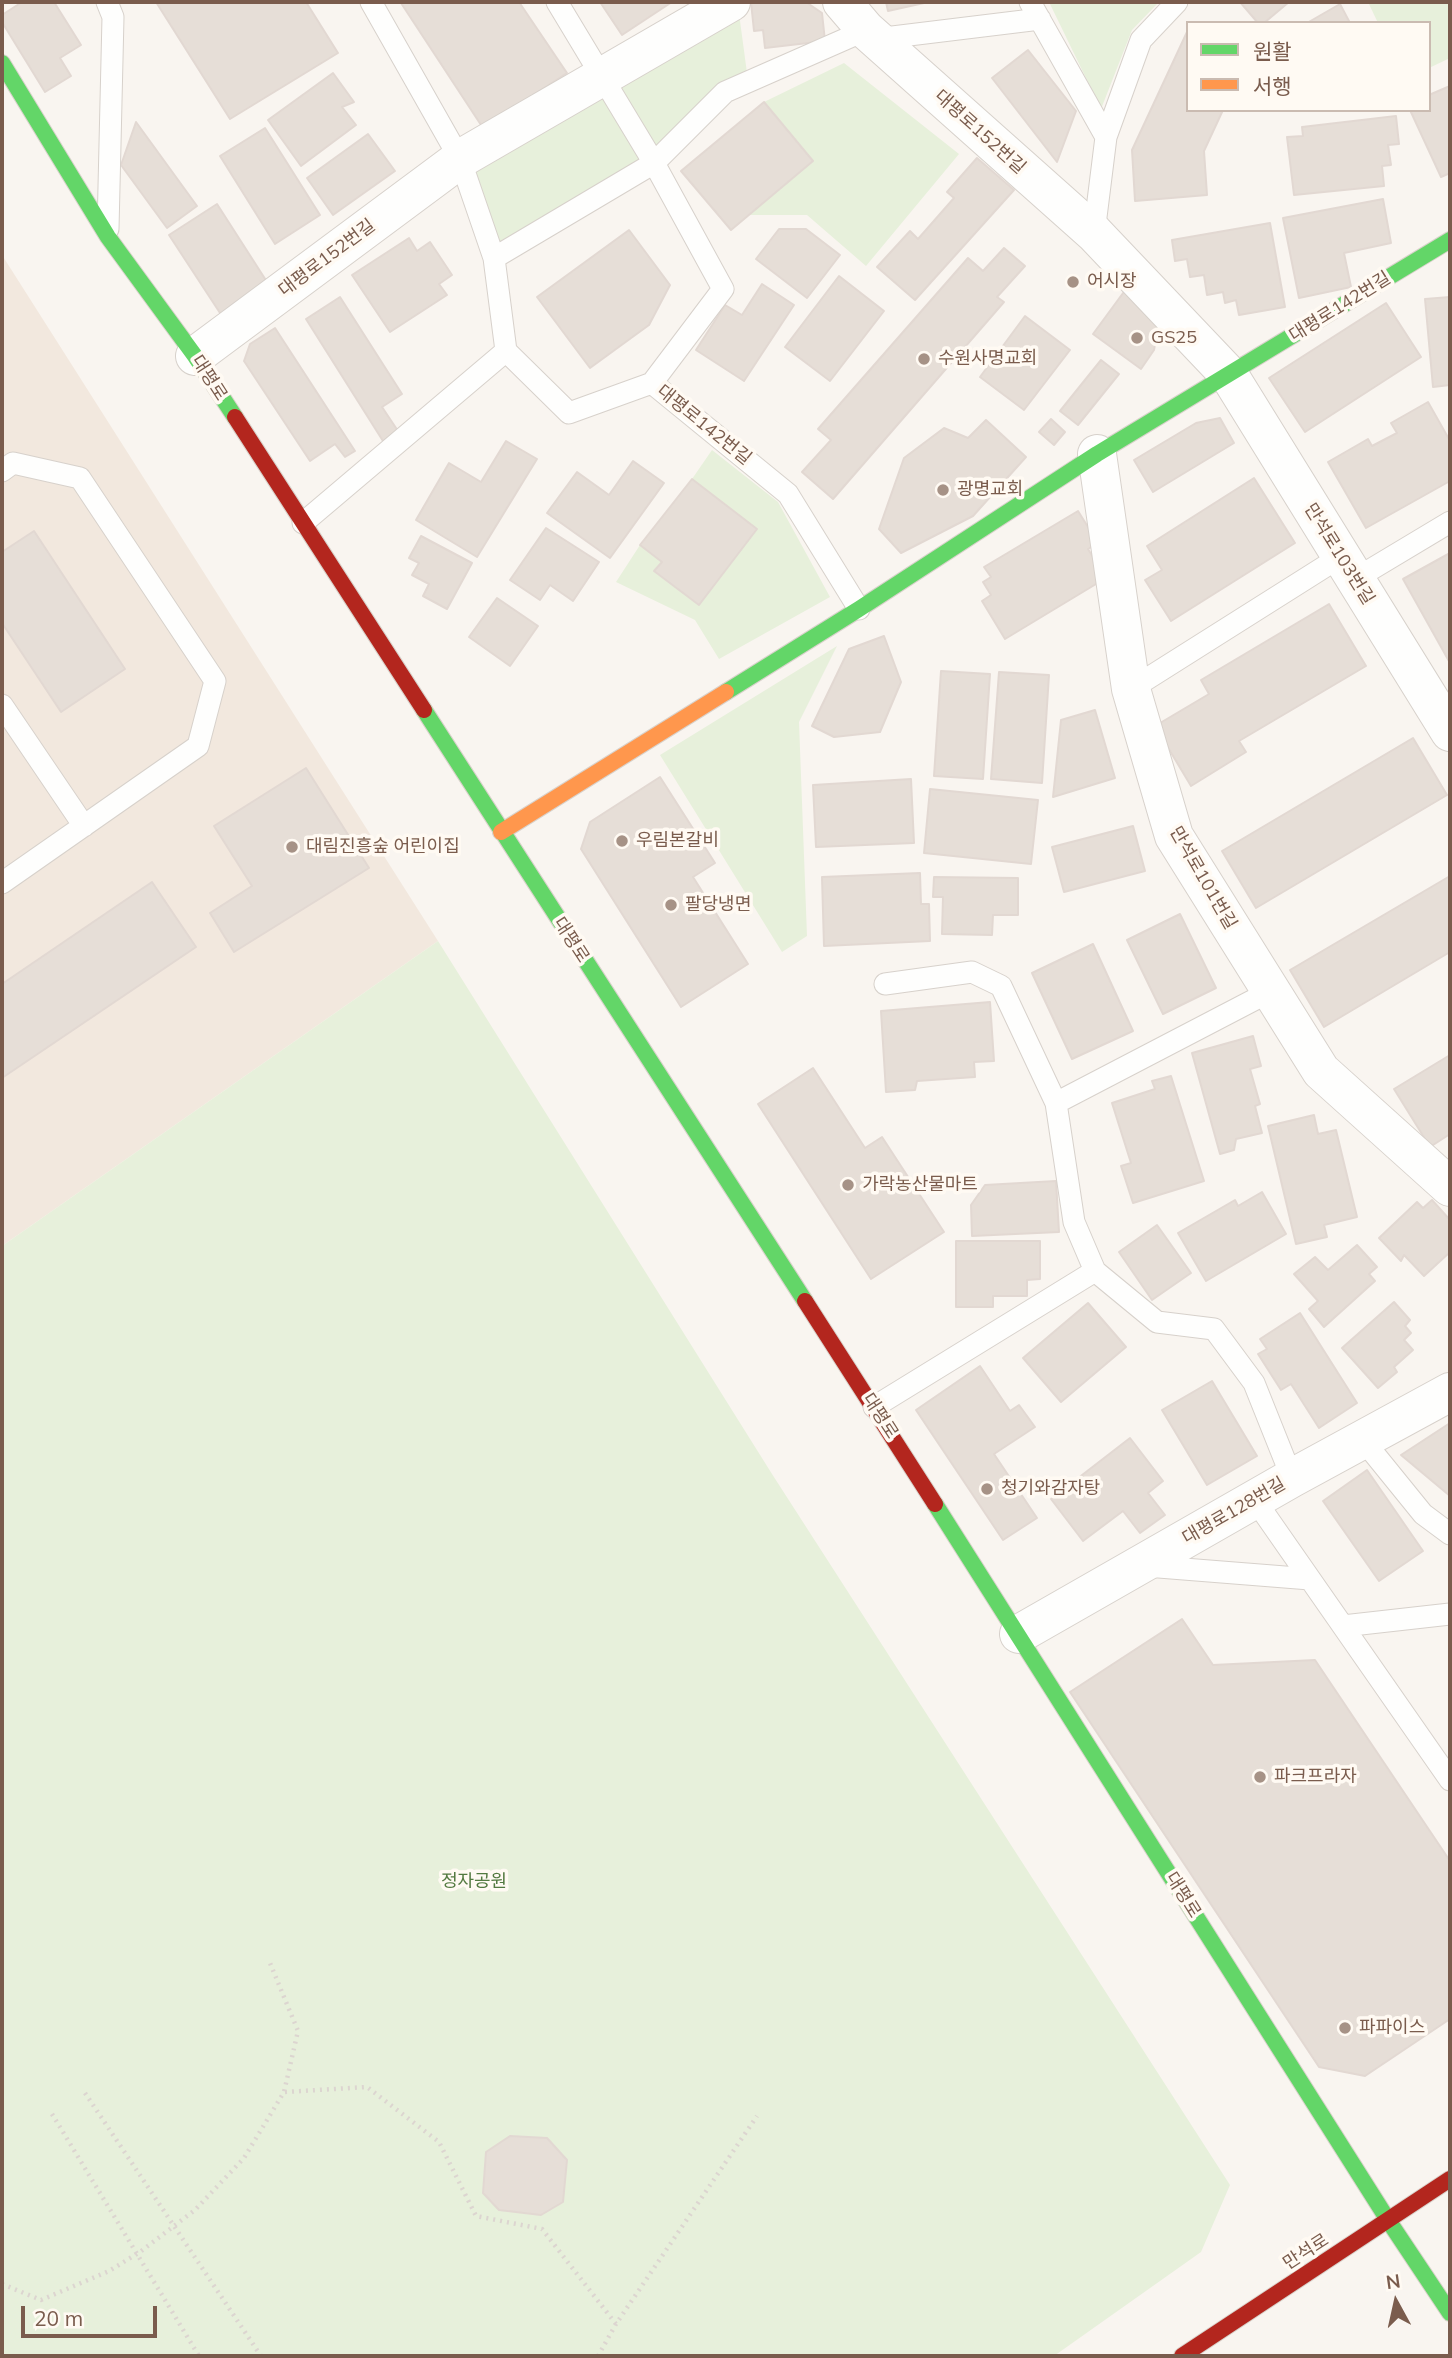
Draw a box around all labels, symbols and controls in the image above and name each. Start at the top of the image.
legend [1186,21,1431,112]
text: 원활 [1253,38,1292,64]
text: 서행 [1253,73,1292,99]
street label: 대평로152번길 [930,85,1030,179]
street label: 대평로152번길 [274,215,380,301]
street label: 대평로142번길 [1285,267,1395,347]
place label: 어시장 [1087,271,1137,293]
marker: 어시장 [1065,274,1081,290]
place label: GS25 [1151,327,1197,349]
marker: GS25 [1129,330,1145,346]
place label: 수원사명교회 [938,348,1037,370]
street label: 대평로 [186,351,232,405]
marker: 수원사명교회 [916,351,932,367]
street label: 대평로142번길 [652,380,756,470]
place label: 광명교회 [957,479,1023,501]
marker: 광명교회 [935,482,951,498]
street label: 만석로103번길 [1299,499,1379,609]
street label: 만석로101번길 [1165,823,1241,933]
place label: 우림본갈비 [636,830,719,852]
marker: 우림본갈비 [614,833,630,849]
place label: 대림진흥숲 어린이집 [306,836,460,858]
marker: 대림진흥숲 어린이집 [284,839,300,855]
place label: 팔당냉면 [685,894,751,916]
marker: 팔당냉면 [663,897,679,913]
street label: 대평로 [548,913,594,967]
place label: 가락농산물마트 [862,1174,978,1196]
marker: 가락농산물마트 [840,1177,856,1193]
street label: 대평로 [857,1389,903,1443]
street label: 대평로128번길 [1179,1473,1289,1549]
place label: 청기와감자탕 [1001,1478,1100,1500]
marker: 청기와감자탕 [979,1481,995,1497]
place label: 파크프라자 [1274,1766,1357,1788]
marker: 파크프라자 [1252,1769,1268,1785]
street label: 대평로 [1161,1868,1205,1922]
park label: 정자공원 [441,1871,507,1893]
place label: 파파이스 [1359,2017,1425,2039]
marker: 파파이스 [1337,2020,1353,2036]
street label: 만석로 [1279,2229,1333,2275]
north arrow [1361,2267,1431,2337]
text: N [1384,2268,1402,2294]
scale bar [24,2292,161,2336]
text: 20 m [34,2305,83,2331]

